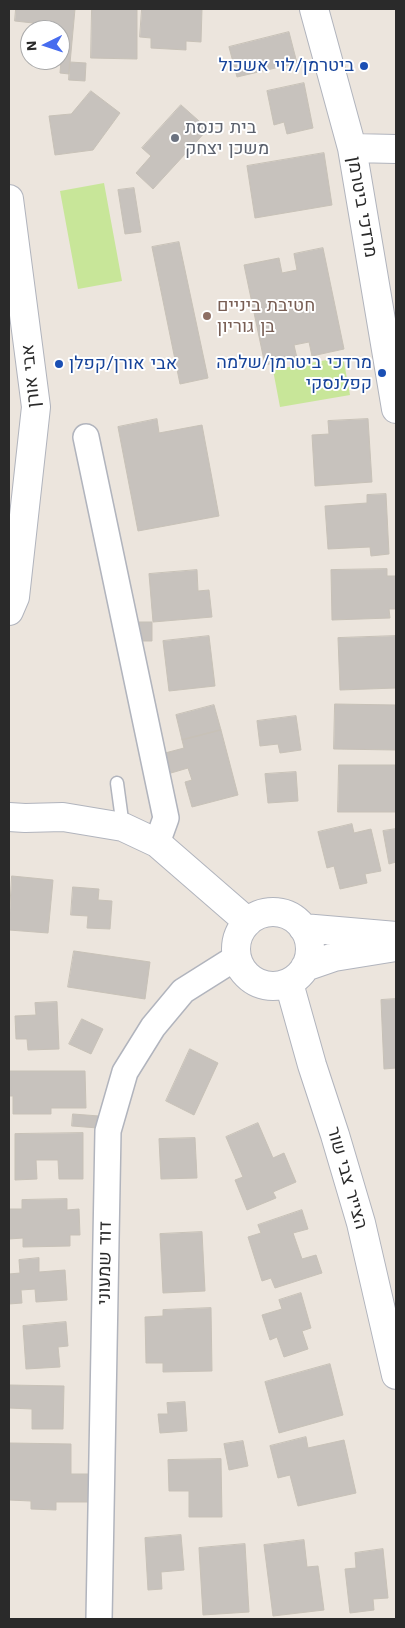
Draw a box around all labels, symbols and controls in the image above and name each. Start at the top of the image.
north arrow [20,20,70,70]
text: N [23,40,39,52]
place label: ביטרמן/לוי אשכול [218,55,354,77]
marker: ביטרמן/לוי אשכול [358,60,370,72]
place label: בית כנסת משכן יצחק [185,117,269,160]
marker: בית כנסת משכן יצחק [169,132,181,144]
street label: מרדכי ביטרמן [342,155,382,259]
place label: חטיבת ביניים בן גוריון [217,295,315,338]
marker: חטיבת ביניים בן גוריון [201,310,213,322]
street label: אבי אורן [17,343,45,409]
place label: מרדכי ביטרמן/שלמה קפלנסקי [216,352,372,394]
place label: אבי אורן/קפלן [69,353,177,375]
marker: אבי אורן/קפלן [53,358,65,370]
marker: מרדכי ביטרמן/שלמה קפלנסקי [376,367,388,379]
street label: הצייר צבי שור [322,1124,372,1232]
street label: דוד שמעוני [93,1221,117,1305]

